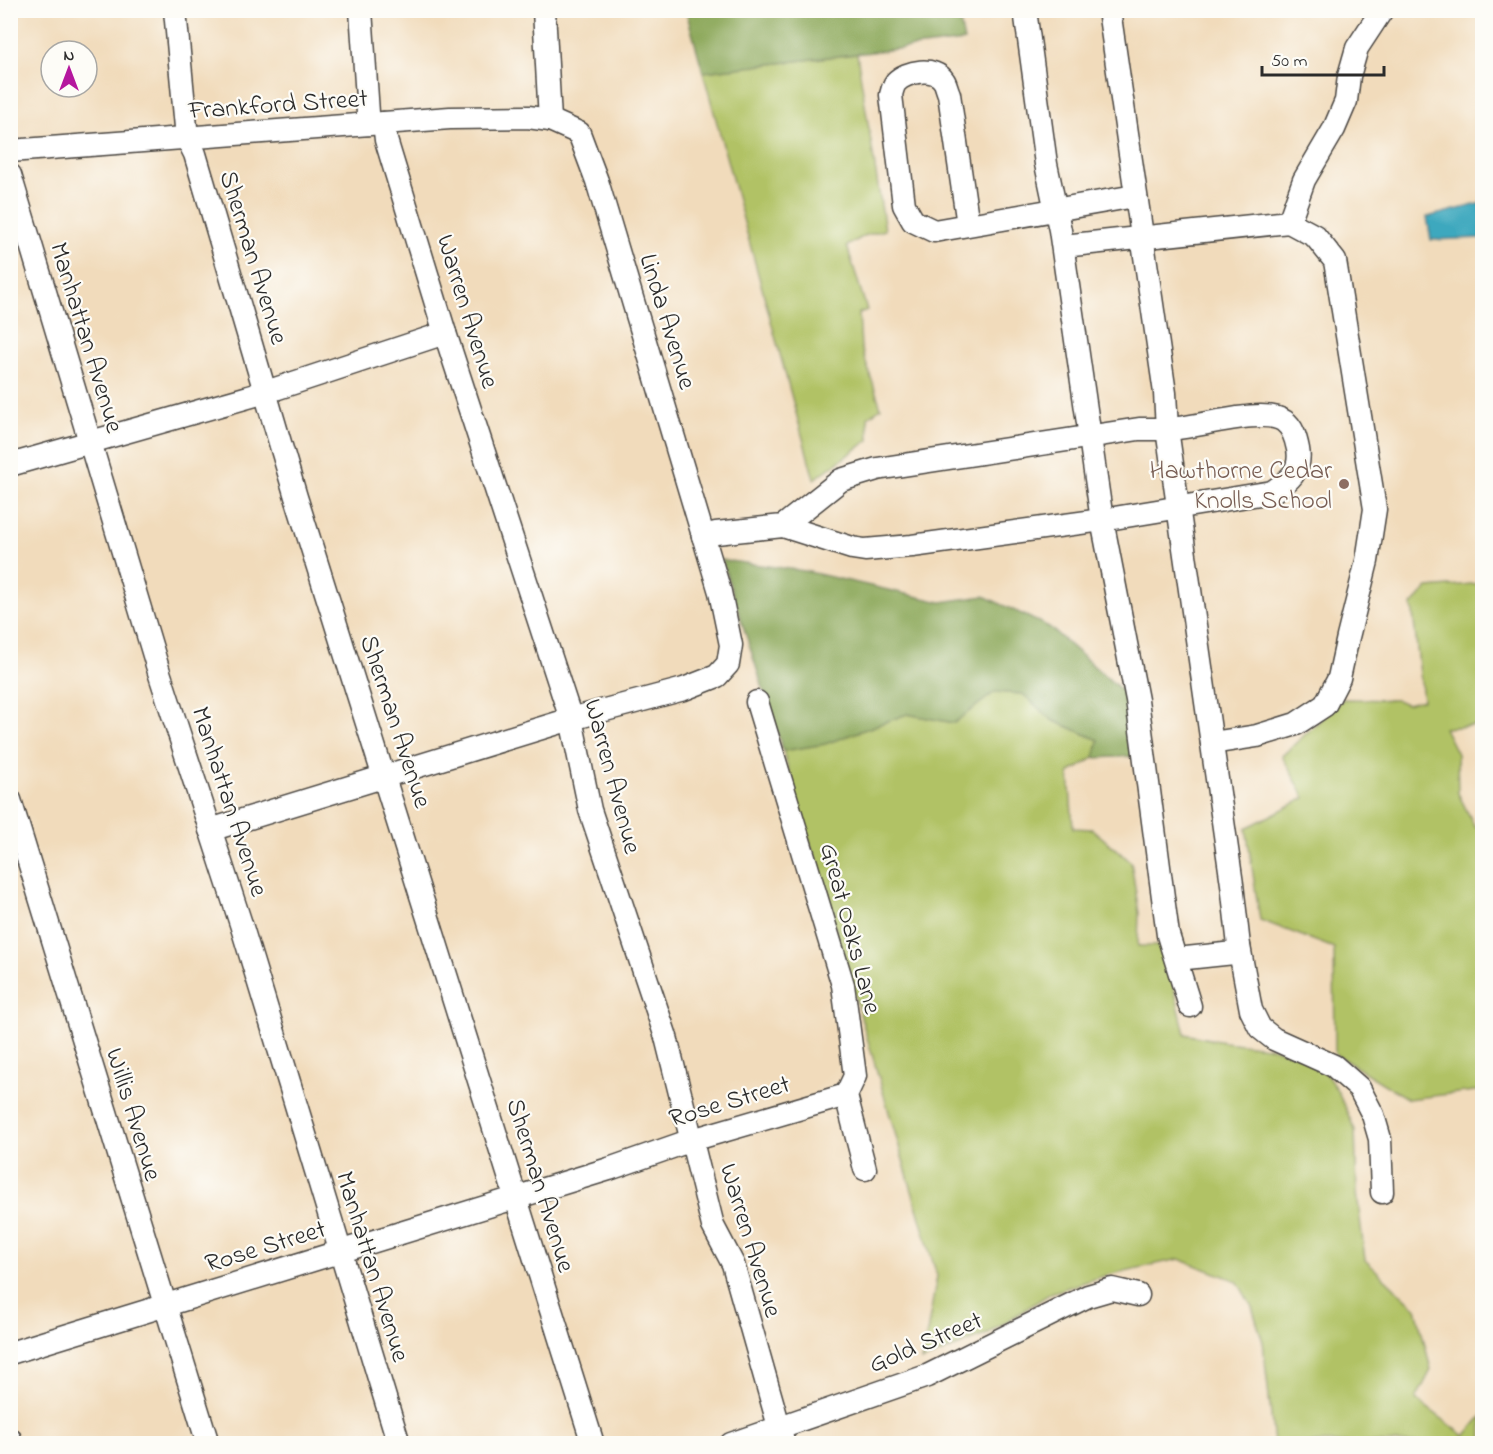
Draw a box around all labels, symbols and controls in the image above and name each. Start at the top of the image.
north arrow [39,39,99,99]
scale bar [1262,39,1384,77]
text: N [64,44,75,68]
text: 50 m [1271,49,1308,75]
street label: Frankford Street [186,81,369,131]
street label: Sherman Avenue [208,166,297,350]
street label: Warren Avenue [425,230,508,394]
street label: Manhattan Avenue [38,238,132,438]
street label: Linda Avenue [627,249,705,395]
place label: Hawthorne Cedar Knolls School [1150,453,1333,521]
marker: Hawthorne Cedar Knolls School [1337,477,1351,491]
street label: Sherman Avenue [348,630,440,814]
street label: Warren Avenue [572,695,650,859]
street label: Manhattan Avenue [180,702,277,902]
street label: Great Oaks Lane [808,839,890,1019]
street label: Willis Avenue [94,1044,170,1186]
street label: Rose Street [665,1066,795,1139]
street label: Sherman Avenue [495,1094,584,1278]
street label: Warren Avenue [708,1159,791,1323]
street label: Manhattan Avenue [324,1167,418,1367]
street label: Rose Street [201,1211,331,1284]
street label: Gold Street [863,1303,989,1385]

